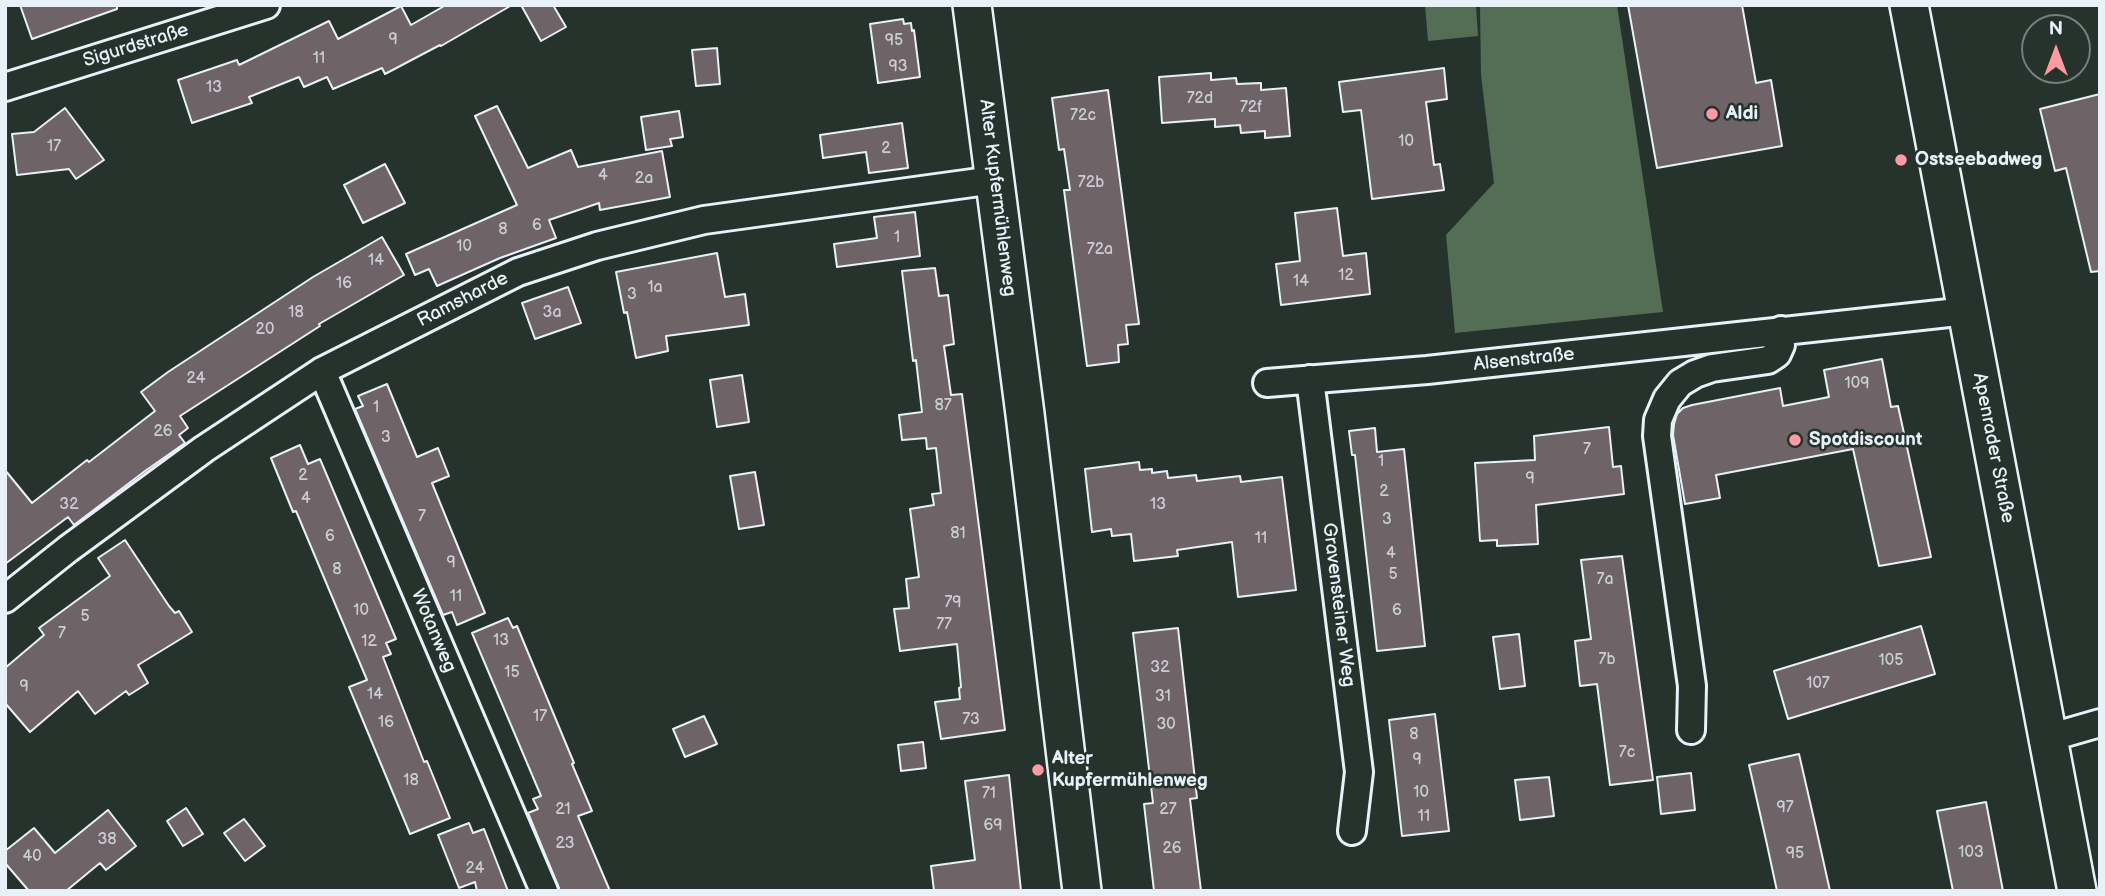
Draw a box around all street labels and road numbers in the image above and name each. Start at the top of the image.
street label: Sigurdstraße [80,19,192,73]
street label: Alter Kupfermühlenweg [974,98,1020,298]
street label: Ramsharde [414,267,512,333]
street label: Alsenstraße [1472,343,1576,377]
street label: Apenrader Straße [1967,371,2019,525]
street label: Gravensteiner Weg [1317,522,1359,688]
street label: Wotanweg [405,586,461,676]

